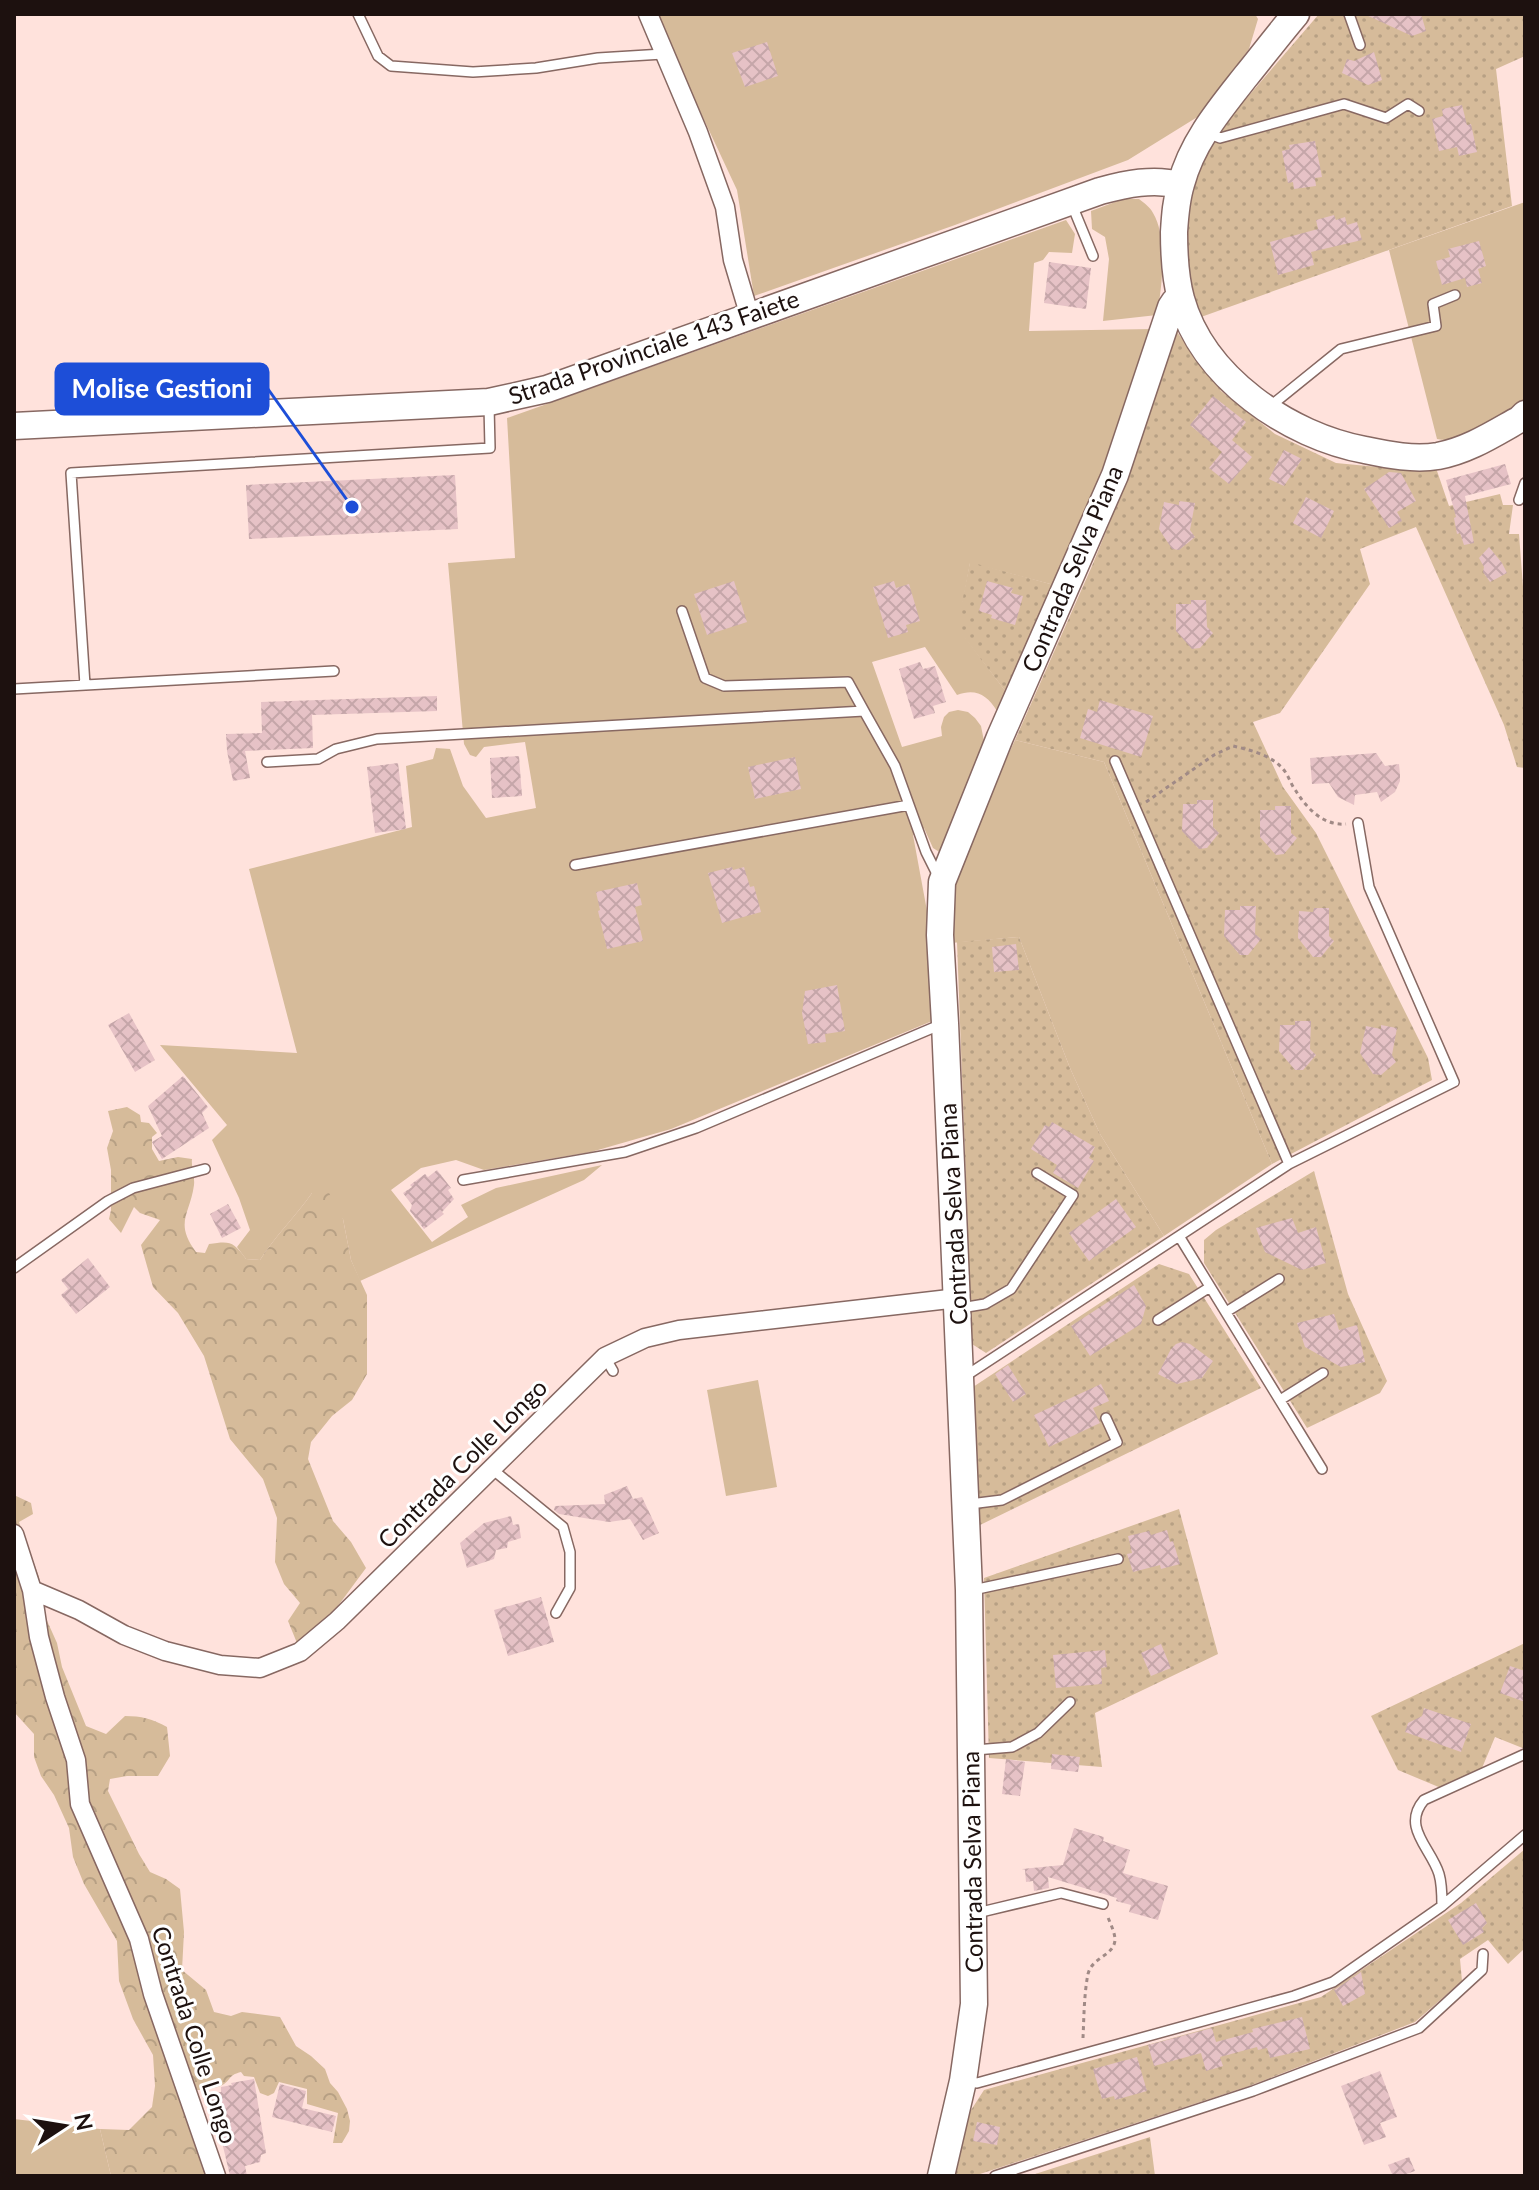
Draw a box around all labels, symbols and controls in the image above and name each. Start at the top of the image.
street label: Strada Provinciale 143 Faiete [505,283,803,410]
callout: Molise Gestioni [56,364,268,414]
text: Molise Gestioni [72,372,252,404]
street label: Contrada Selva Piana [1015,461,1128,676]
street label: Contrada Selva Piana [932,1102,973,1326]
street label: Contrada Colle Longo [371,1372,552,1553]
street label: Contrada Selva Piana [955,1751,988,1973]
street label: Contrada Colle Longo [147,1922,244,2147]
north arrow [24,2086,104,2166]
text: N [69,2111,99,2133]

